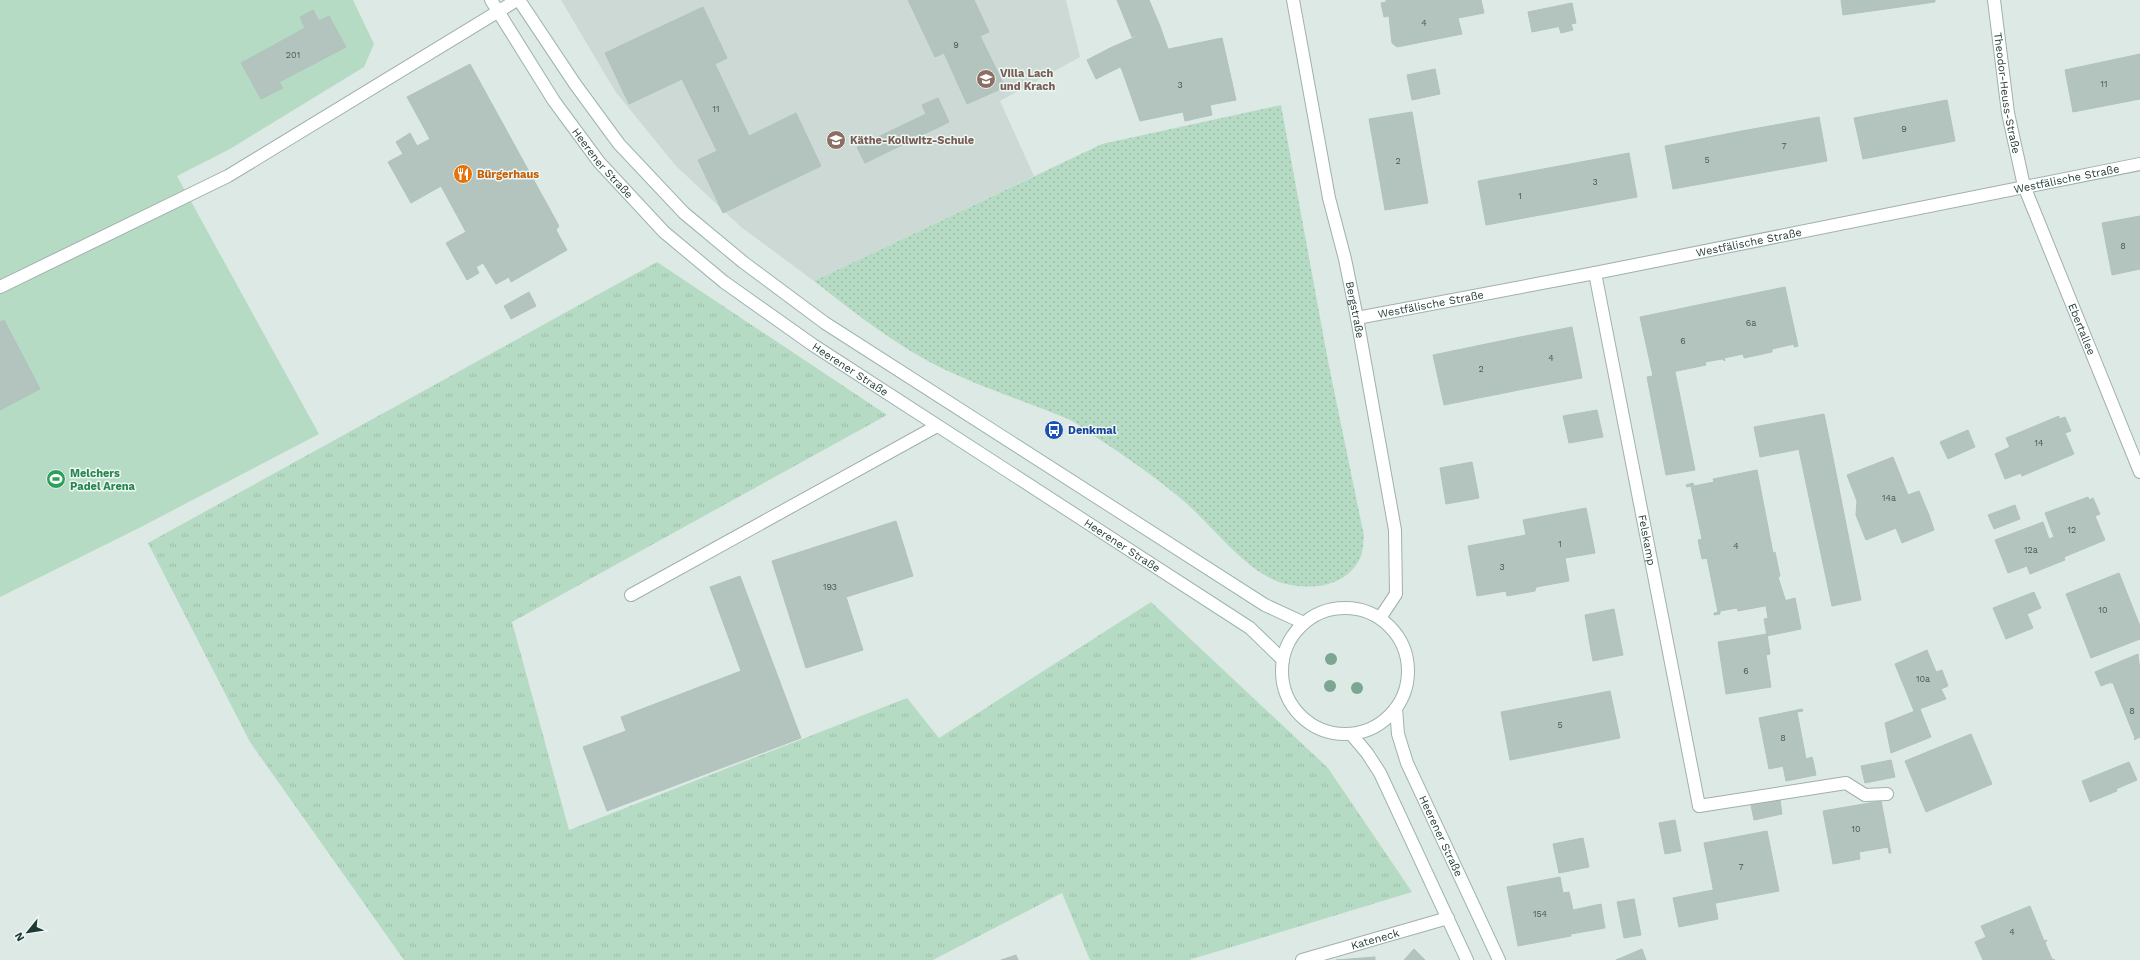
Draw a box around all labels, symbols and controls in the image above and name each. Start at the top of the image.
house number: 4 [1421,18,1427,28]
street label: Theodor-Heuss-Straße [1992,32,2023,155]
house number: 9 [953,40,959,50]
house number: 201 [286,50,300,60]
place label: Villa Lach und Krach [1000,67,1056,93]
school or university icon: Villa Lach und Krach [975,68,997,90]
house number: 11 [2100,79,2108,89]
house number: 3 [1177,80,1183,90]
house number: 11 [712,104,720,114]
house number: 9 [1901,124,1907,134]
street label: Heerener Straße [570,125,636,201]
school or university icon: Käthe-Kollwitz-Schule [825,129,847,151]
place label: Käthe-Kollwitz-Schule [850,134,974,147]
house number: 7 [1781,141,1787,151]
house number: 5 [1704,155,1710,165]
house number: 2 [1395,156,1401,166]
street label: Westfälische Straße [2012,162,2120,196]
restaurant icon: Bürgerhaus [452,163,474,185]
place label: Bürgerhaus [477,168,539,181]
house number: 3 [1592,177,1598,187]
house number: 1 [1518,191,1522,201]
street label: Westfälische Straße [1695,225,1803,259]
house number: 8 [2120,241,2126,251]
street label: Bergstraße [1343,280,1367,339]
street label: Westfälische Straße [1377,288,1485,320]
street label: Ebertallee [2066,301,2098,357]
house number: 6a [1746,318,1756,328]
house number: 6 [1680,336,1686,346]
street label: Heerener Straße [810,340,891,399]
house number: 4 [1548,353,1554,363]
house number: 2 [1478,364,1484,374]
bus stop icon: Denkmal [1043,419,1065,441]
place label: Denkmal [1068,424,1117,437]
house number: 14 [2034,438,2044,448]
place label: Melchers Padel Arena [70,467,136,493]
sports icon: Melchers Padel Arena [45,468,67,490]
house number: 14a [1882,493,1896,503]
street label: Felskamp [1636,513,1658,567]
street label: Heerener Straße [1082,516,1163,575]
house number: 12 [2068,525,2076,535]
house number: 1 [1558,539,1562,549]
house number: 4 [1733,541,1739,551]
house number: 12a [2024,545,2038,555]
house number: 3 [1499,562,1505,572]
house number: 193 [823,582,837,592]
house number: 10 [2098,605,2108,615]
house number: 6 [1743,666,1749,676]
house number: 10a [1916,674,1930,684]
house number: 8 [2129,706,2135,716]
house number: 5 [1557,720,1563,730]
house number: 8 [1780,733,1786,743]
street label: Heerener Straße [1417,793,1466,879]
house number: 10 [1851,824,1861,834]
house number: 7 [1738,862,1744,872]
house number: 154 [1533,909,1548,919]
north arrow [8,912,48,952]
street label: Kateneck [1349,926,1401,952]
house number: 4 [2009,927,2015,937]
text: N [12,930,27,944]

